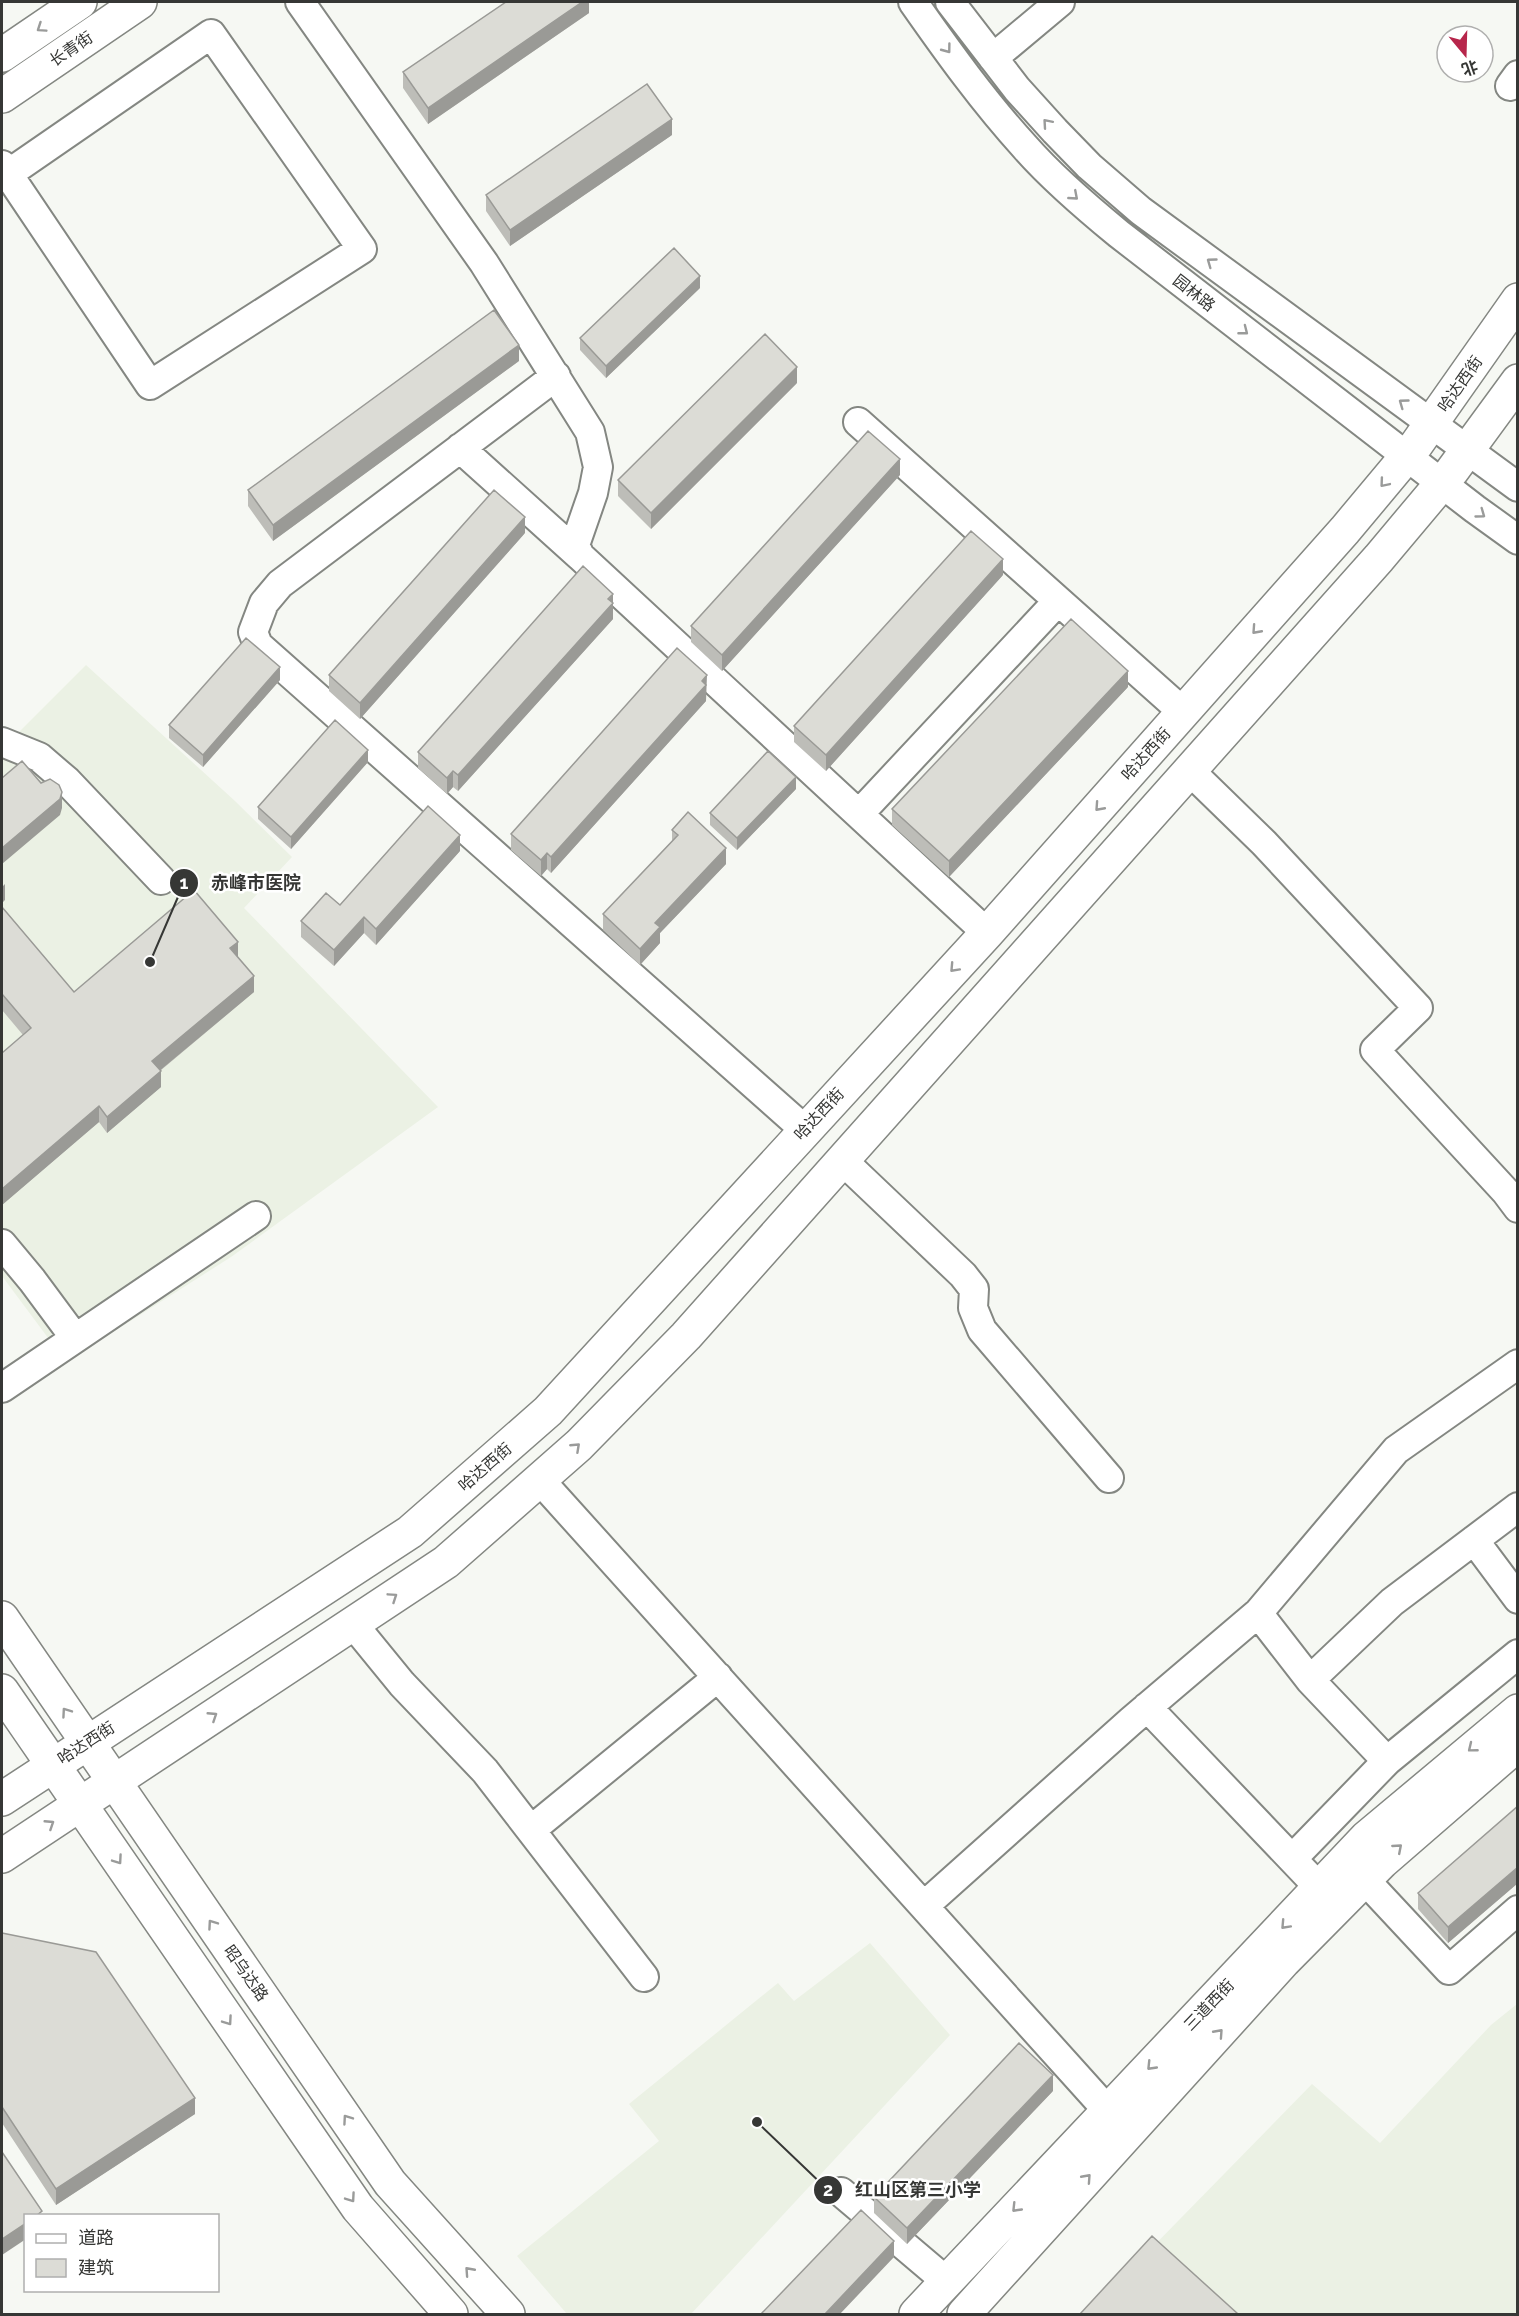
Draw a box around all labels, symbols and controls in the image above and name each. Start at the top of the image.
one-way arrow [36,21,47,32]
north arrow [1435,24,1495,84]
street label: 长青街 [46,28,96,70]
one-way arrow [940,43,951,54]
text: 北 [1459,56,1480,79]
one-way arrow [1043,119,1054,130]
one-way arrow [1067,189,1078,200]
one-way arrow [1207,258,1218,269]
street label: 园林路 [1169,271,1219,315]
one-way arrow [1237,323,1248,334]
street label: 哈达西街 [1434,352,1486,416]
one-way arrow [1398,399,1409,410]
one-way arrow [1381,476,1392,487]
one-way arrow [1475,507,1486,518]
one-way arrow [1252,623,1263,634]
street label: 哈达西街 [1118,724,1174,784]
one-way arrow [1095,800,1106,811]
callout: 赤峰市医院 [169,865,313,901]
text: 1 [180,872,189,893]
text: 赤峰市医院 [211,872,301,893]
one-way arrow [951,961,962,972]
street label: 哈达西街 [790,1084,848,1144]
street label: 哈达西街 [455,1439,515,1495]
one-way arrow [569,1443,580,1454]
one-way arrow [386,1593,397,1604]
one-way arrow [62,1707,73,1718]
one-way arrow [207,1712,217,1724]
street label: 哈达西街 [54,1718,118,1768]
one-way arrow [1468,1741,1479,1752]
one-way arrow [44,1820,55,1831]
one-way arrow [1391,1844,1402,1855]
one-way arrow [111,1853,122,1864]
one-way arrow [1281,1919,1292,1929]
one-way arrow [208,1920,219,1931]
street label: 昭乌达路 [220,1941,272,2005]
street label: 三道西街 [1180,1975,1238,2035]
one-way arrow [221,2014,232,2025]
one-way arrow [1211,2030,1222,2041]
one-way arrow [1147,2059,1158,2070]
one-way arrow [343,2115,354,2126]
callout: 红山区第三小学 [813,2172,993,2208]
one-way arrow [1080,2174,1091,2184]
text: 2 [823,2179,833,2200]
text: 红山区第三小学 [855,2179,981,2200]
one-way arrow [344,2192,355,2203]
one-way arrow [1012,2201,1023,2211]
legend [24,2214,219,2292]
text: 道路 [78,2227,114,2248]
text: 建筑 [78,2257,114,2278]
one-way arrow [465,2267,476,2278]

